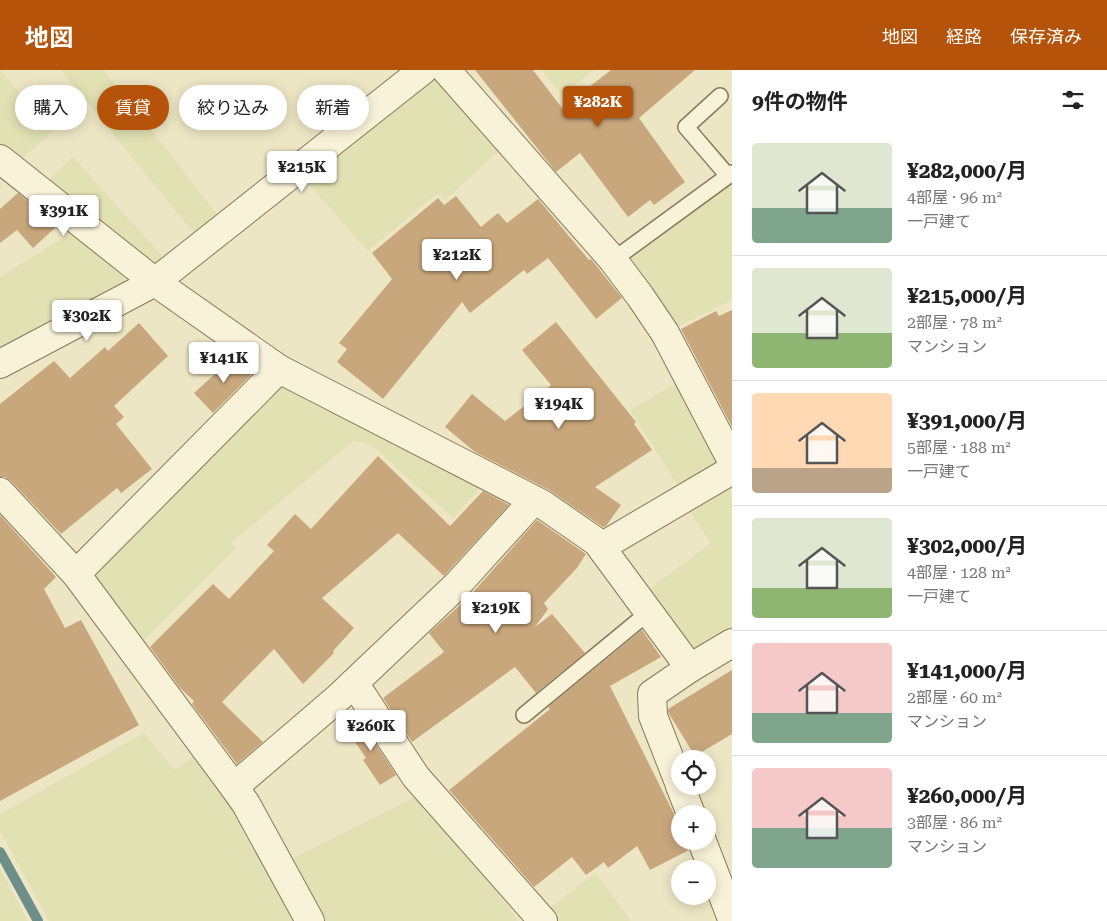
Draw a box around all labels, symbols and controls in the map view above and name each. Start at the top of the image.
text: 地図 [25,24,73,52]
text: 地図 [882,26,918,47]
text: 経路 [946,26,982,47]
text: 保存済み [1010,26,1082,47]
chip: 購入 [15,85,87,130]
chip: 賃貸 [97,85,169,130]
chip: 絞り込み [179,85,287,130]
chip: 新着 [297,85,369,130]
pin: ¥282K [563,85,633,128]
icon: filters [1059,86,1087,114]
text: 9件の物件 [752,90,848,114]
text: ¥282K [574,92,622,111]
pin: ¥215K [267,150,337,193]
text: ¥215K [278,157,326,176]
text: ¥282,000/月 [907,159,1027,183]
icon: home [792,163,852,223]
text: 4部屋 · 96 m² [907,188,1002,207]
pin: ¥391K [29,194,99,237]
text: ¥391K [40,201,88,220]
text: 一戸建て [907,212,971,231]
pin: ¥212K [422,238,492,281]
text: ¥212K [433,245,481,264]
text: ¥215,000/月 [907,284,1027,308]
icon: home [792,288,852,348]
pin: ¥302K [52,300,122,342]
text: ¥302K [63,306,111,325]
text: 2部屋 · 78 m² [907,313,1002,332]
text: マンション [907,337,987,356]
pin: ¥141K [189,342,259,384]
text: ¥141K [200,348,248,367]
pin: ¥194K [524,388,594,430]
text: ¥194K [535,394,583,413]
text: ¥391,000/月 [907,409,1027,433]
icon: home [792,413,852,473]
text: 5部屋 · 188 m² [907,438,1011,457]
text: 一戸建て [907,462,971,481]
text: ¥302,000/月 [907,534,1027,558]
icon: home [792,538,852,598]
text: 4部屋 · 128 m² [907,563,1011,582]
text: 一戸建て [907,587,971,606]
pin: ¥219K [461,592,531,634]
text: ¥219K [472,598,520,617]
text: ¥141,000/月 [907,659,1027,683]
icon: home [792,663,852,723]
text: 2部屋 · 60 m² [907,688,1002,707]
pin: ¥260K [336,710,406,752]
text: マンション [907,712,987,731]
text: ¥260K [347,716,395,735]
map controls [671,750,716,905]
button: locate [671,750,716,795]
text: ¥260,000/月 [907,784,1027,808]
icon: home [792,788,852,848]
button: + [671,805,716,850]
text: 3部屋 · 86 m² [907,813,1002,832]
text: マンション [907,837,987,856]
button: − [671,860,716,905]

